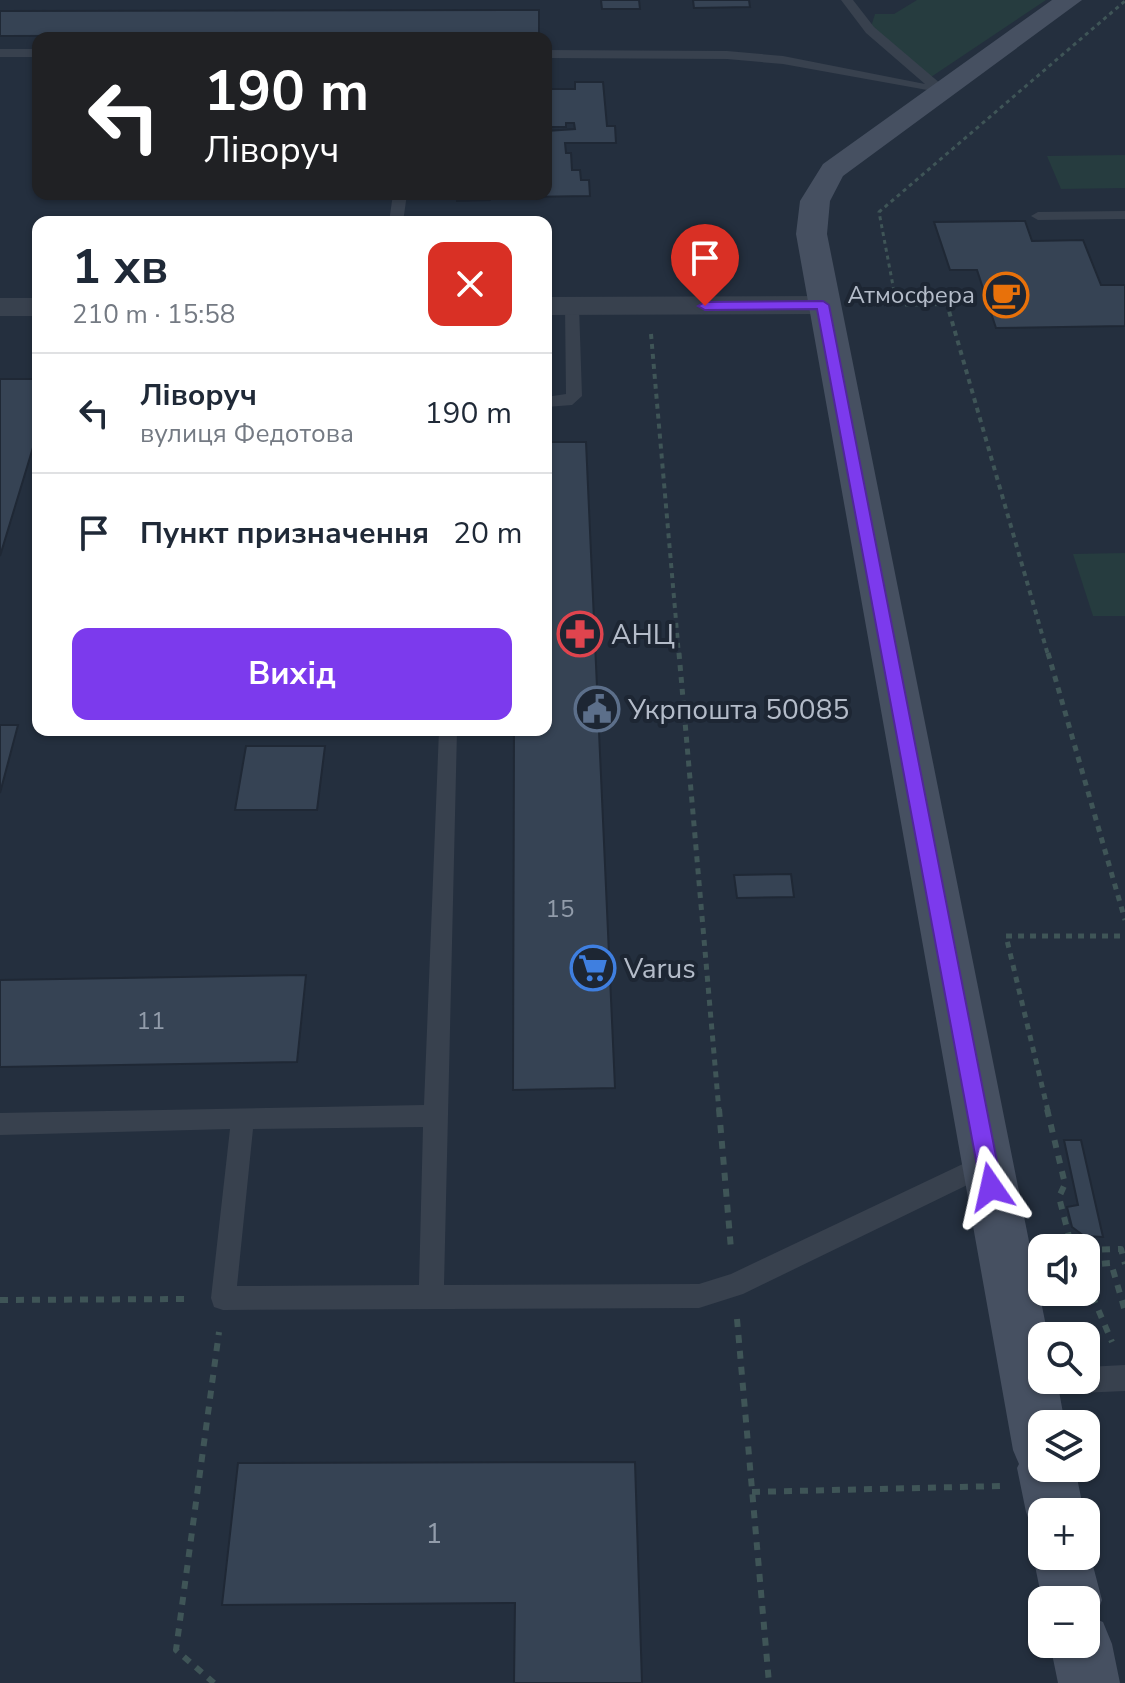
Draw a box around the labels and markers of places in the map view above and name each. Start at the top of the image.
pin [671,224,739,306]
cafe icon: Атмосфера [982,271,1030,319]
place label: Атмосфера [848,279,975,311]
pharmacy icon: АНЦ [556,610,604,658]
place label: АНЦ [611,616,675,654]
public building icon: Укрпошта 50085 [573,685,621,733]
place label: Укрпошта 50085 [627,691,849,729]
supermarket icon: Varus [569,944,617,992]
place label: Varus [623,950,696,988]

